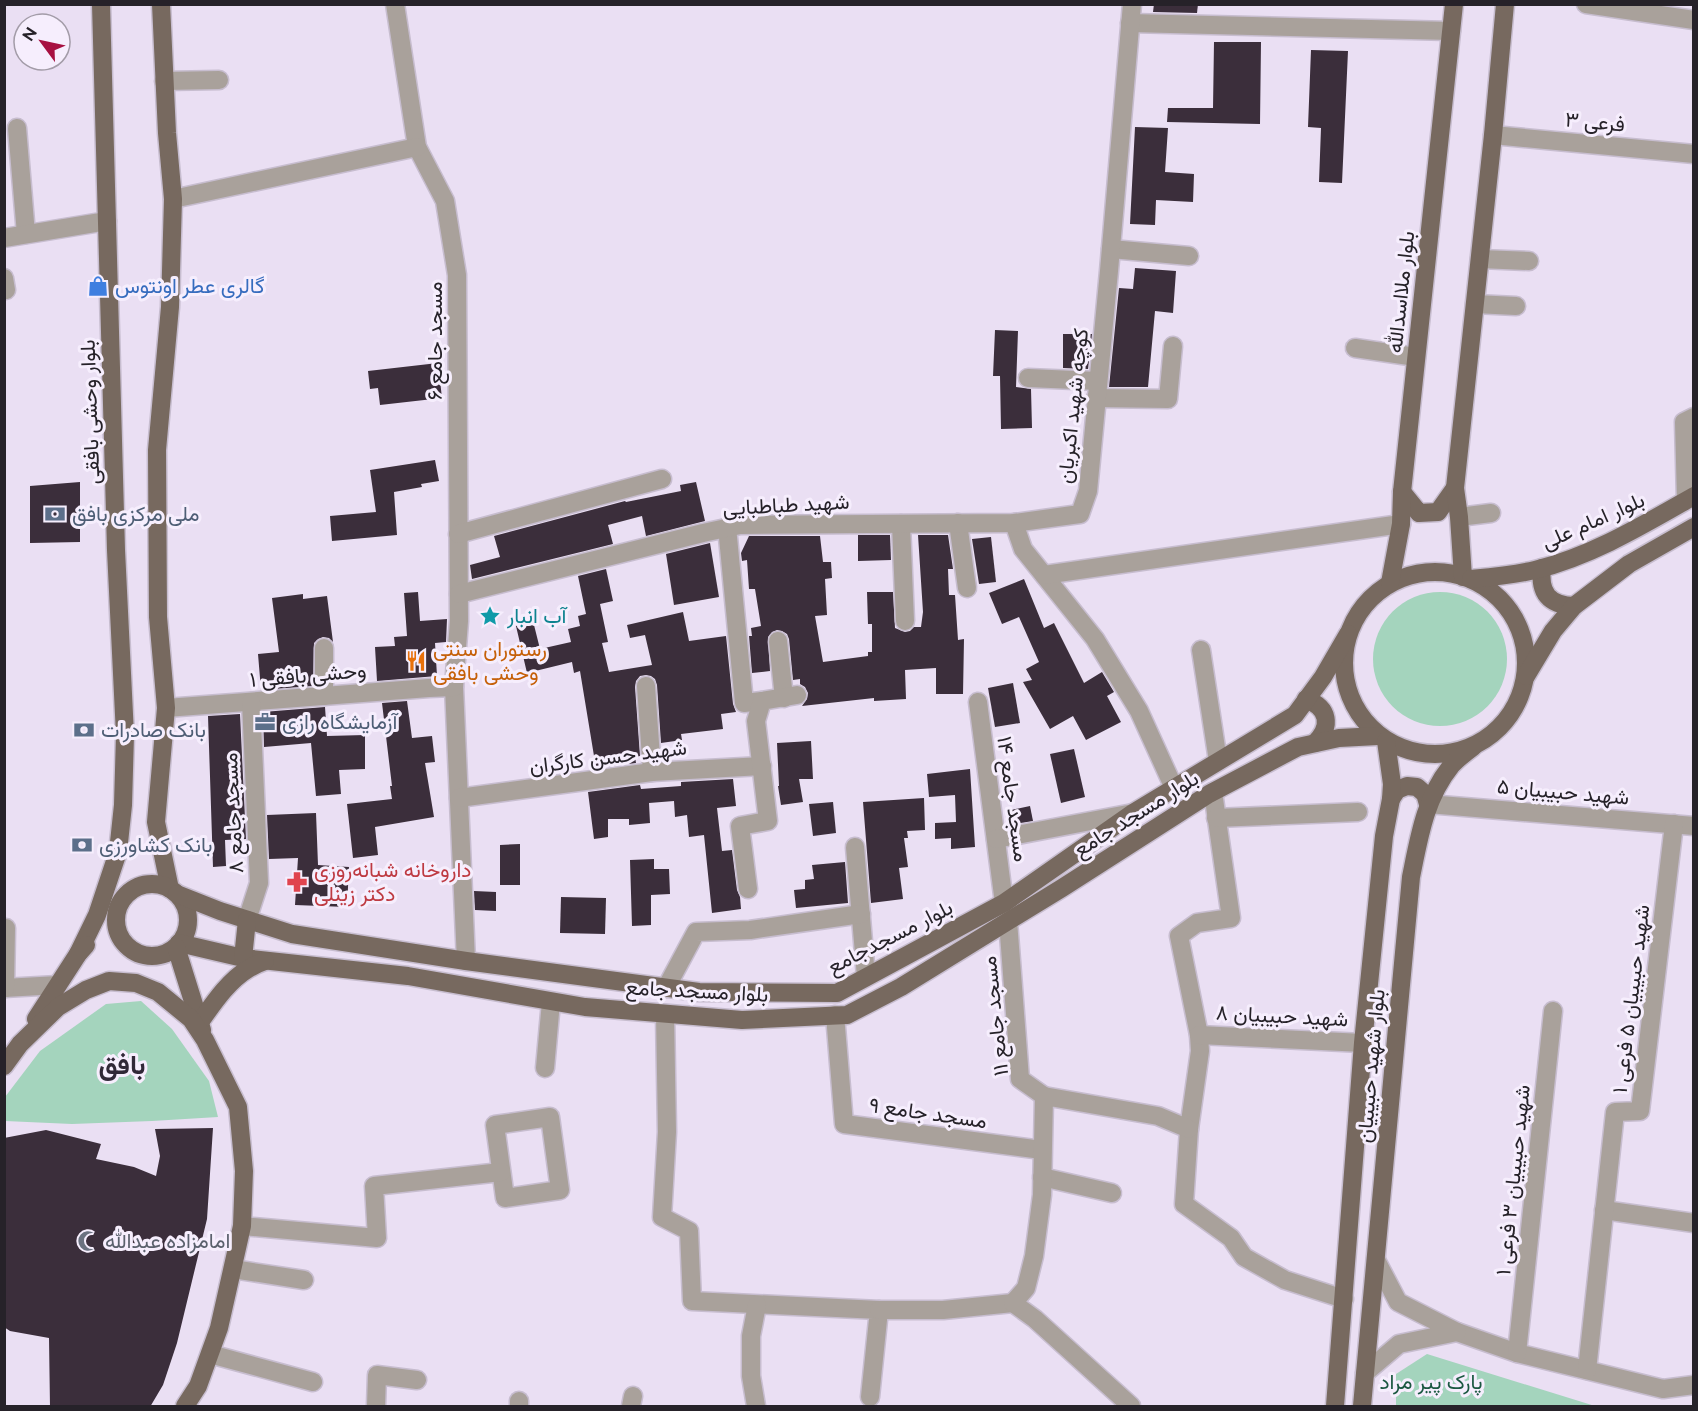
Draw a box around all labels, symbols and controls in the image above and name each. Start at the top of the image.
north arrow [12,12,72,72]
text: N [19,24,41,44]
street label: فرعی ۳ [1564,106,1626,138]
street label: بلوار ملااسدالله [1382,230,1420,354]
place label: گالری عطر اونتوس [115,273,265,299]
shop icon: گالری عطر اونتوس [86,274,110,298]
street label: مسجد جامع ۶ [422,282,449,400]
street label: کوچه شهید اکبریان [1052,327,1095,485]
street label: بلوار وحشی بافقی [74,339,106,485]
street label: بلوار امام علی [1537,487,1649,556]
street label: شهید طباطبایی [722,489,850,521]
place label: ملی مرکزی بافق [72,501,200,527]
bank icon: ملی مرکزی بافق [43,502,67,526]
place label: آب انبار [506,603,569,629]
place icon: آب انبار [478,604,502,628]
place label: رستوران سنتی وحشی بافقی [433,636,547,686]
restaurant icon: رستوران سنتی وحشی بافقی [404,649,428,673]
street label: وحشی بافقی ۱ [249,657,367,693]
place label: آزمایشگاه رازی [282,709,399,735]
office icon: آزمایشگاه رازی [253,710,277,734]
place label: بانک صادرات [101,717,206,743]
bank icon: بانک صادرات [72,718,96,742]
street label: شهید حسن کارگران [528,734,688,780]
street label: مسجد جامع ۱۴ [990,735,1035,864]
street label: مسجد جامع ۸ [217,752,250,874]
street label: بلوار مسجد جامع [1069,765,1204,864]
street label: شهید حبیبیان ۵ [1496,773,1630,811]
place label: بانک کشاورزی [99,832,213,858]
bank icon: بانک کشاورزی [70,833,94,857]
place label: داروخانه شبانه‌روزی دکتر زینلی [314,857,471,907]
pharmacy icon: داروخانه شبانه‌روزی دکتر زینلی [285,870,309,894]
street label: بلوار مسجدجامع [823,894,958,981]
street label: شهید حبیبیان ۵ فرعی ۱ [1607,903,1655,1095]
street label: مسجد جامع ۱۱ [976,955,1015,1077]
street label: بلوار مسجد جامع [625,974,769,1009]
street label: بلوار شهید حبیبیان [1351,988,1391,1144]
street label: شهید حبیبیان ۸ [1215,1000,1349,1032]
district label: بافق [98,1049,146,1081]
street label: شهید حبیبیان ۳ فرعی ۱ [1490,1083,1536,1277]
street label: مسجد جامع ۹ [867,1092,989,1135]
place label: امامزاده عبدالله [105,1228,230,1254]
mosque icon: امامزاده عبدالله [76,1229,100,1253]
park label: پارک پیر مراد [1380,1369,1482,1396]

